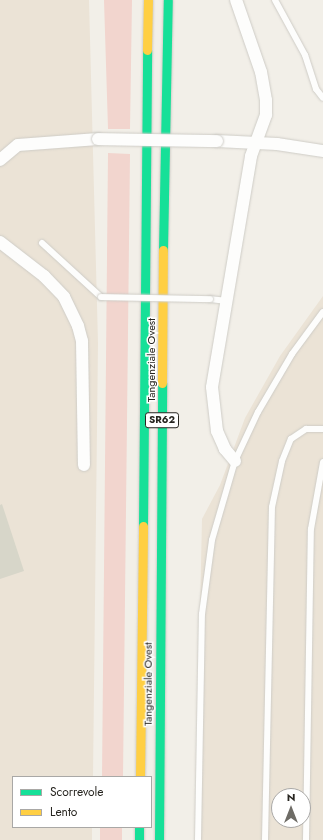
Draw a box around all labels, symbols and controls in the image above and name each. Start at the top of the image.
street label: Tangenziale Ovest [144,318,158,402]
road number: SR62 [145,412,179,428]
street label: Tangenziale Ovest [141,642,155,726]
legend [12,776,152,828]
text: Scorrevole [50,783,104,801]
north arrow [271,788,311,828]
text: N [287,789,295,805]
text: Lento [50,803,77,821]

